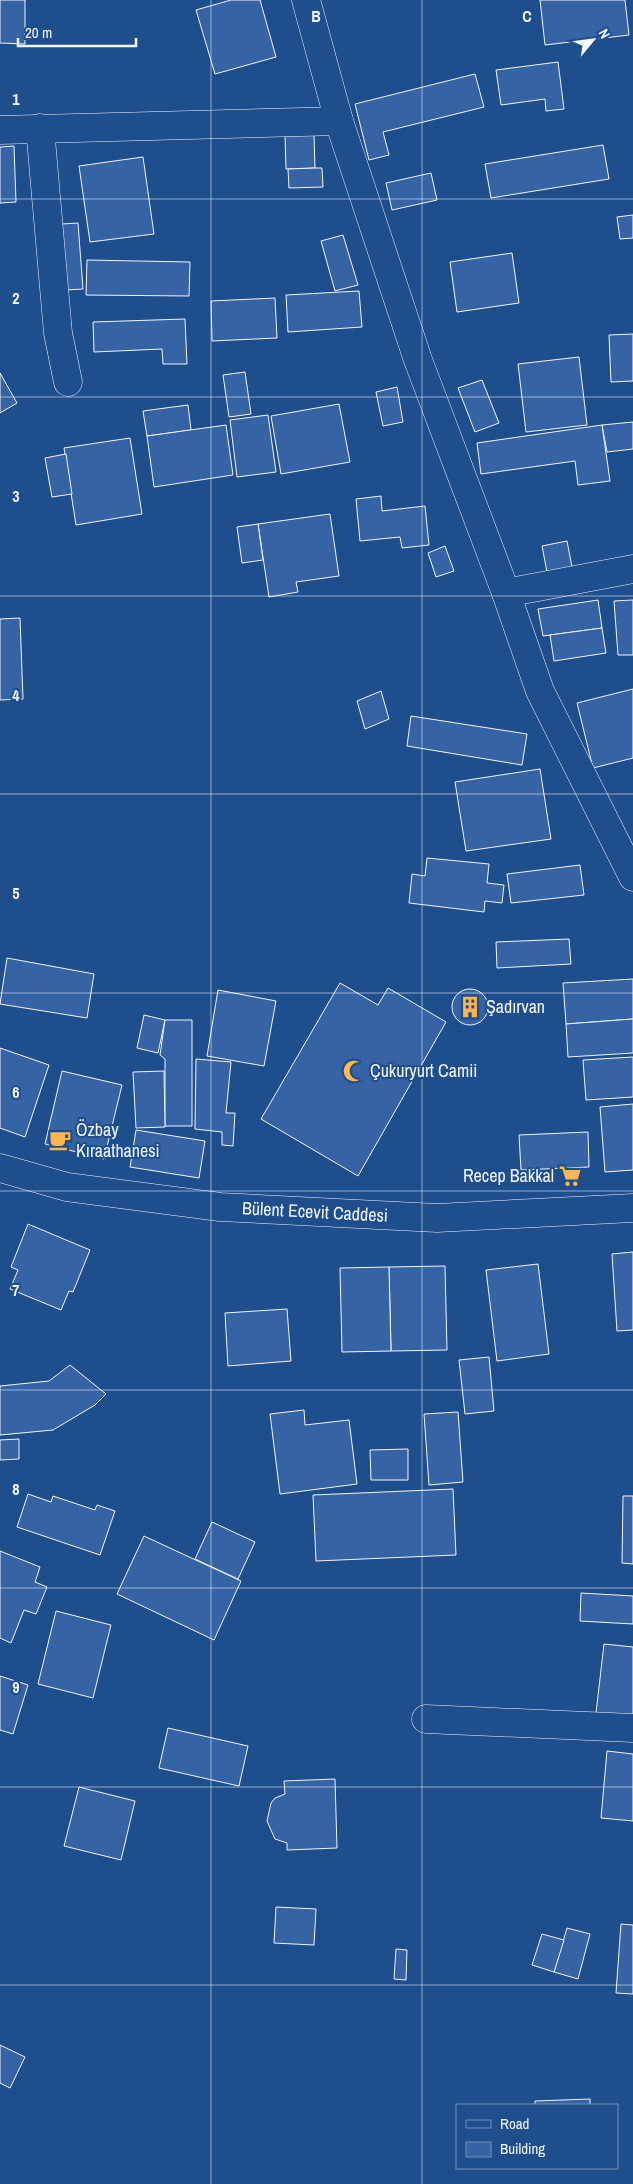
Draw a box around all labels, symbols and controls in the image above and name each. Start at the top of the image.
text: B [311,5,321,27]
text: C [522,5,532,27]
scale bar [18,15,135,47]
north arrow [568,15,618,65]
text: 20 m [25,22,52,43]
text: N [594,26,614,42]
text: 1 [12,88,20,110]
text: 2 [12,287,20,309]
text: 3 [12,485,20,507]
text: 4 [12,684,20,706]
text: 5 [12,882,20,904]
building icon: Şadırvan [457,994,483,1020]
place label: Şadırvan [486,994,545,1019]
mosque icon: Çukuryurt Camii [341,1058,367,1084]
place label: Çukuryurt Camii [370,1058,477,1083]
text: 6 [12,1081,20,1103]
place label: Özbay Kıraathanesi [76,1117,160,1163]
cafe icon: Özbay Kıraathanesi [47,1127,73,1153]
place label: Recep Bakkal [463,1163,554,1188]
supermarket icon: Recep Bakkal [557,1163,583,1189]
street label: Bülent Ecevit Caddesi [241,1195,389,1228]
text: 7 [12,1279,20,1301]
text: 8 [12,1478,20,1500]
text: 9 [12,1676,20,1698]
legend [456,2104,618,2169]
text: Road [500,2113,529,2134]
text: Building [500,2138,545,2159]

